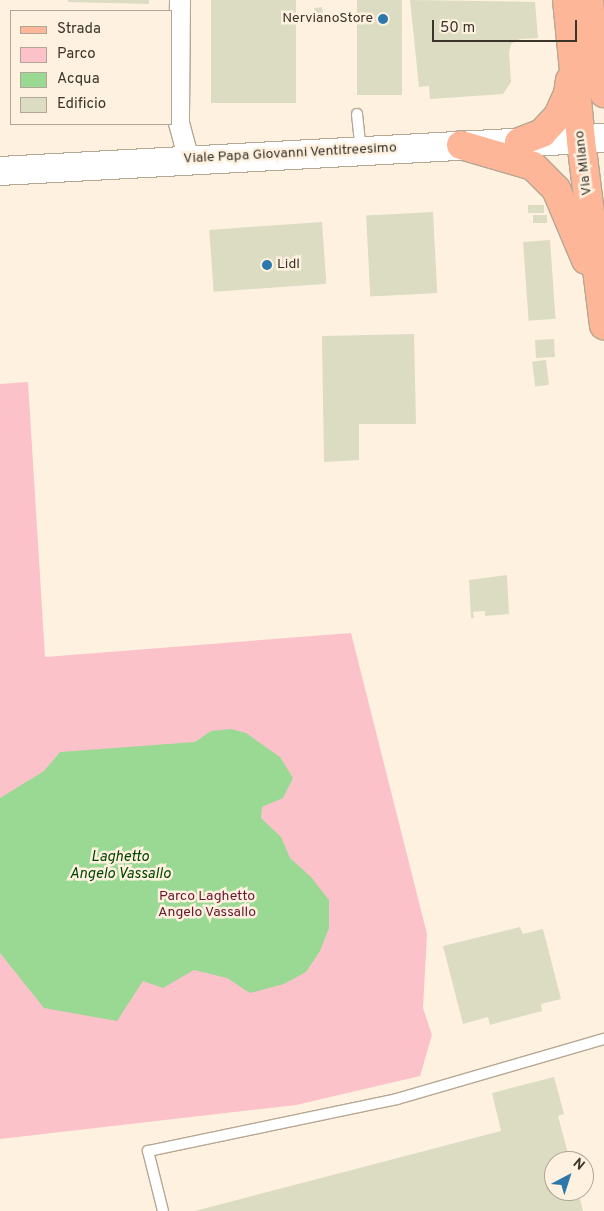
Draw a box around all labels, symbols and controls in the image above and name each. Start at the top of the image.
legend [10,10,172,125]
scale bar [434,10,579,42]
place label: NervianoStore [282,11,373,27]
marker: NervianoStore [377,13,389,25]
text: 50 m [440,19,475,38]
text: Strada [57,20,101,39]
text: Parco [57,45,96,64]
text: Acqua [57,70,100,89]
text: Edificio [57,95,106,114]
street label: Via Milano [572,130,596,196]
street label: Viale Papa Giovanni Ventitreesimo [183,140,397,168]
place label: Lidl [277,257,300,273]
marker: Lidl [261,259,273,271]
water label: Laghetto Angelo Vassallo [69,848,171,883]
park label: Parco Laghetto Angelo Vassallo [158,889,256,922]
north arrow [544,1151,594,1201]
text: N [569,1155,588,1175]

